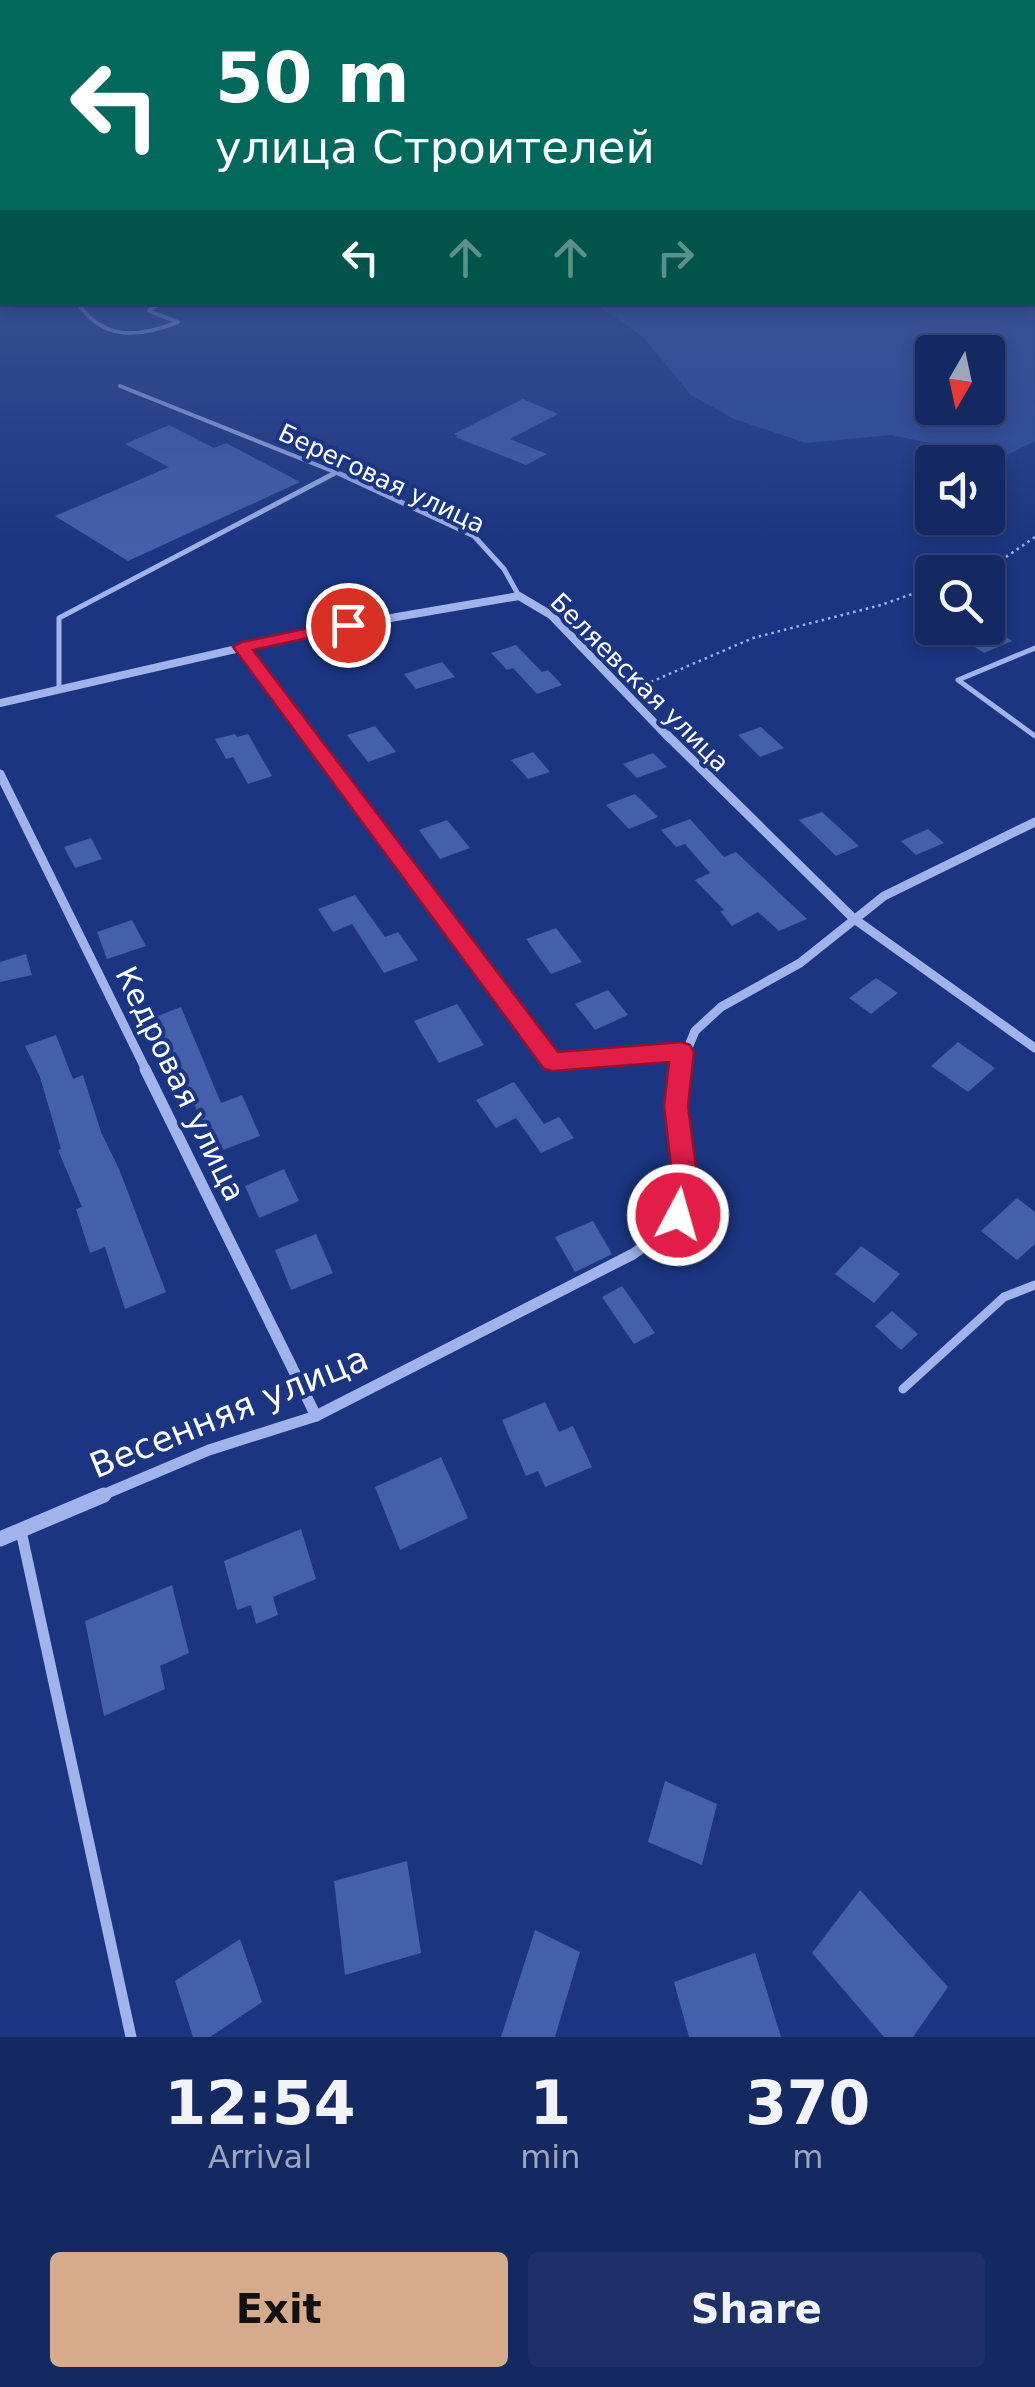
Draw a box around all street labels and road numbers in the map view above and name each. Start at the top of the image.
street label: Береговая улица [274,418,490,539]
street label: Беляевская улица [544,587,735,778]
street label: Кедровая улица [108,961,252,1207]
street label: Весенняя улица [84,1338,374,1486]

